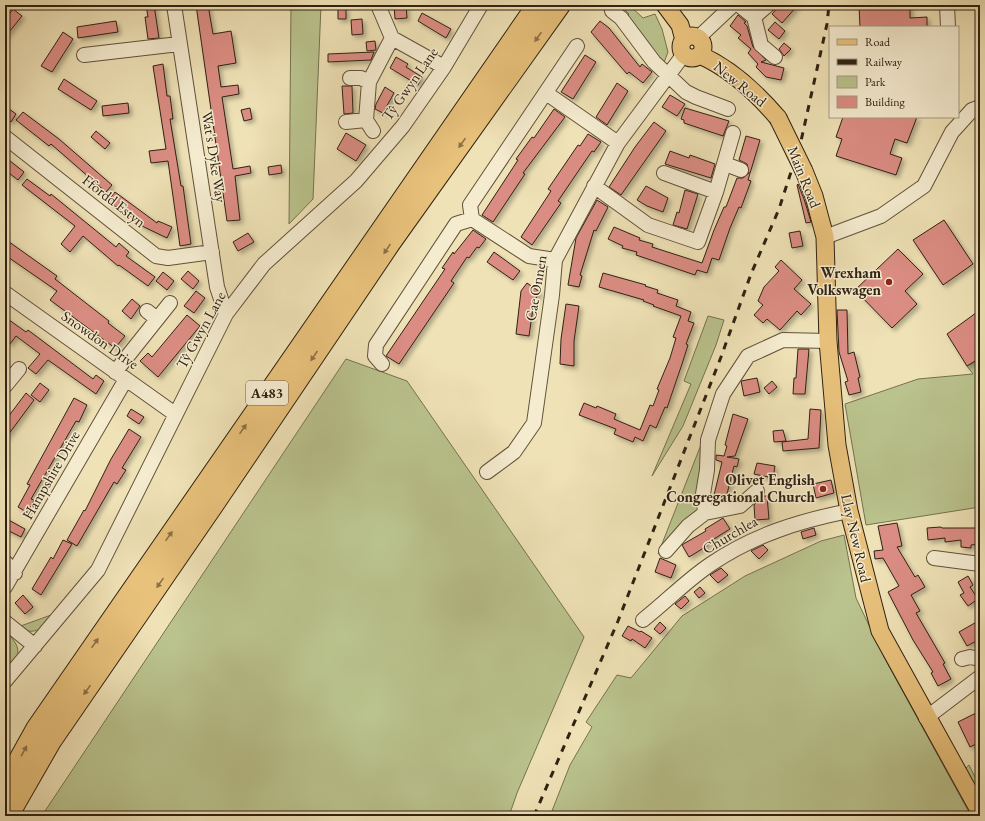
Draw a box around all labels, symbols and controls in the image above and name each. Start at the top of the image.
legend [829,26,959,118]
one-way arrow [534,31,542,42]
text: Road [865,34,891,50]
street label: Tŷ Gwyn Lane [377,43,442,124]
text: Railway [865,54,903,70]
street label: New Road [710,57,771,111]
text: Park [865,74,886,90]
text: Building [865,94,906,110]
street label: Wat's Dyke Way [198,110,231,204]
one-way arrow [458,137,466,148]
street label: Main Road [783,143,826,211]
street label: Ffordd Estyn [79,170,150,231]
one-way arrow [383,243,391,254]
street label: Cae Onnen [520,253,551,322]
place label: Wrexham Volkswagen [807,263,882,299]
marker: Wrexham Volkswagen [884,277,894,287]
street label: Tŷ Gwyn Lane [172,288,230,372]
street label: Snowdon Drive [58,306,143,373]
one-way arrow [310,351,318,362]
road number: A483 [246,381,288,405]
one-way arrow [239,423,247,434]
street label: Hampshire Drive [17,427,84,523]
place label: Olivet English Congregational Church [666,470,816,506]
marker: Olivet English Congregational Church [818,484,828,494]
street label: Llay New Road [837,492,876,584]
street label: Churchlea [699,511,761,558]
one-way arrow [165,530,173,541]
one-way arrow [156,577,164,588]
one-way arrow [91,637,99,648]
one-way arrow [83,684,91,695]
one-way arrow [20,745,27,757]

